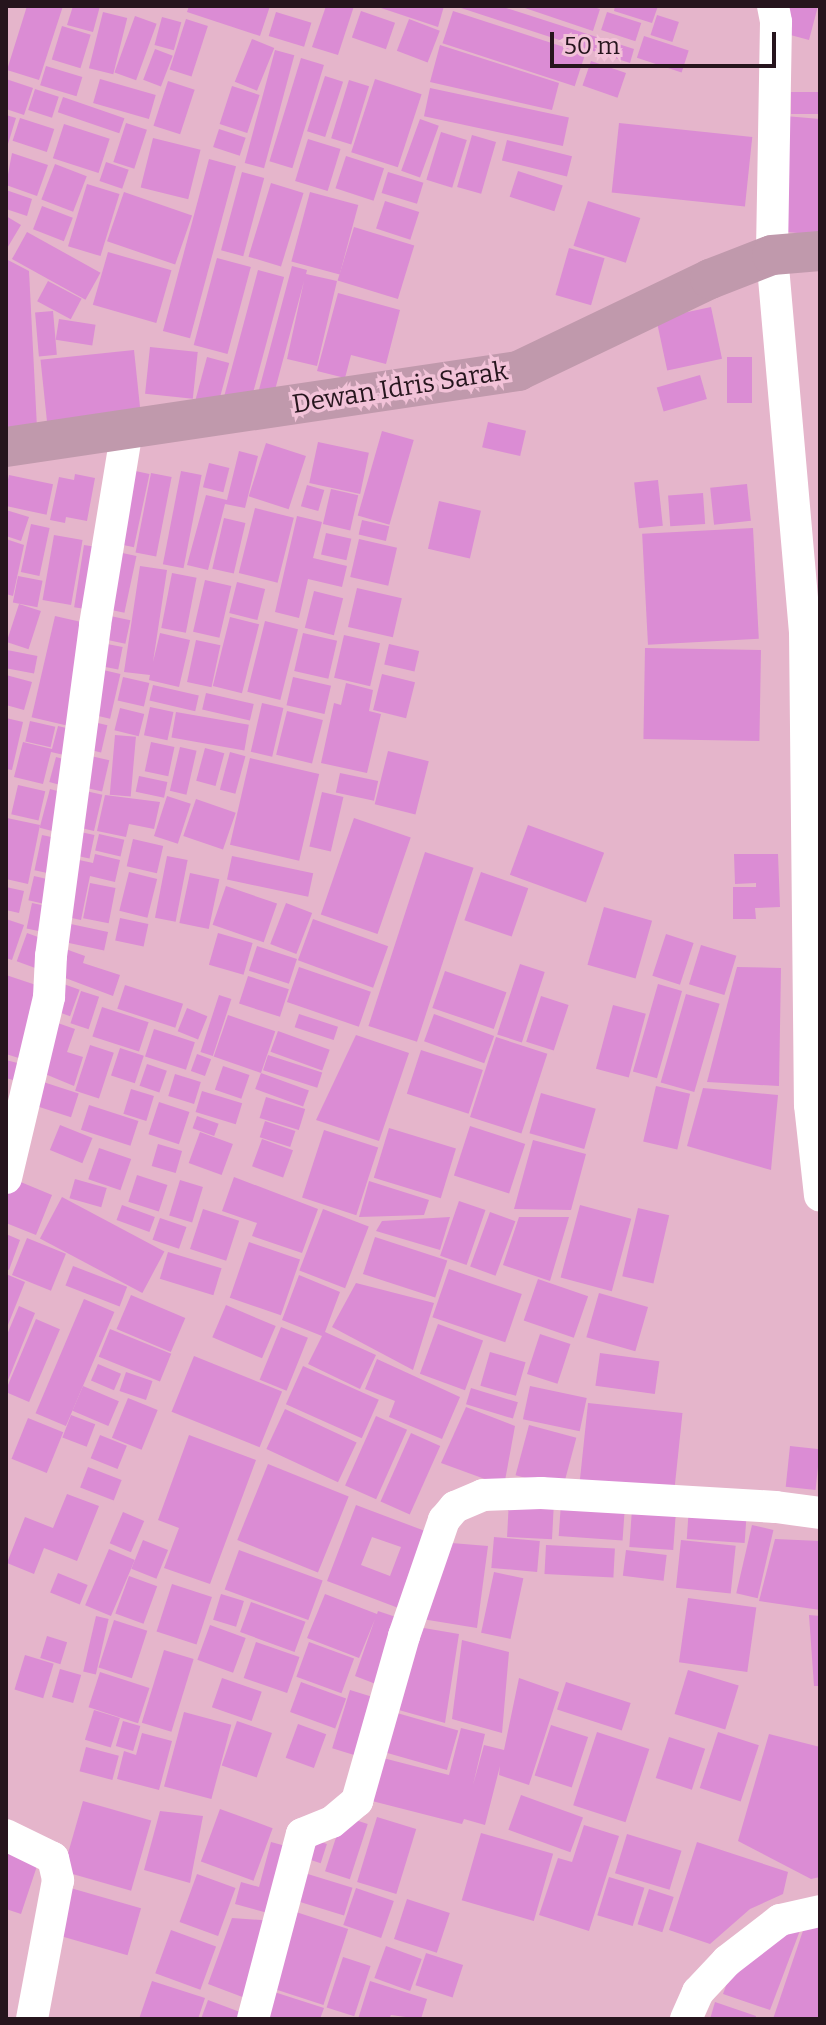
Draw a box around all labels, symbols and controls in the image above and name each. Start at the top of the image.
scale bar [554,16,780,66]
text: 50 m [564,32,620,60]
street label: Dewan Idris Sarak [290,356,510,420]

